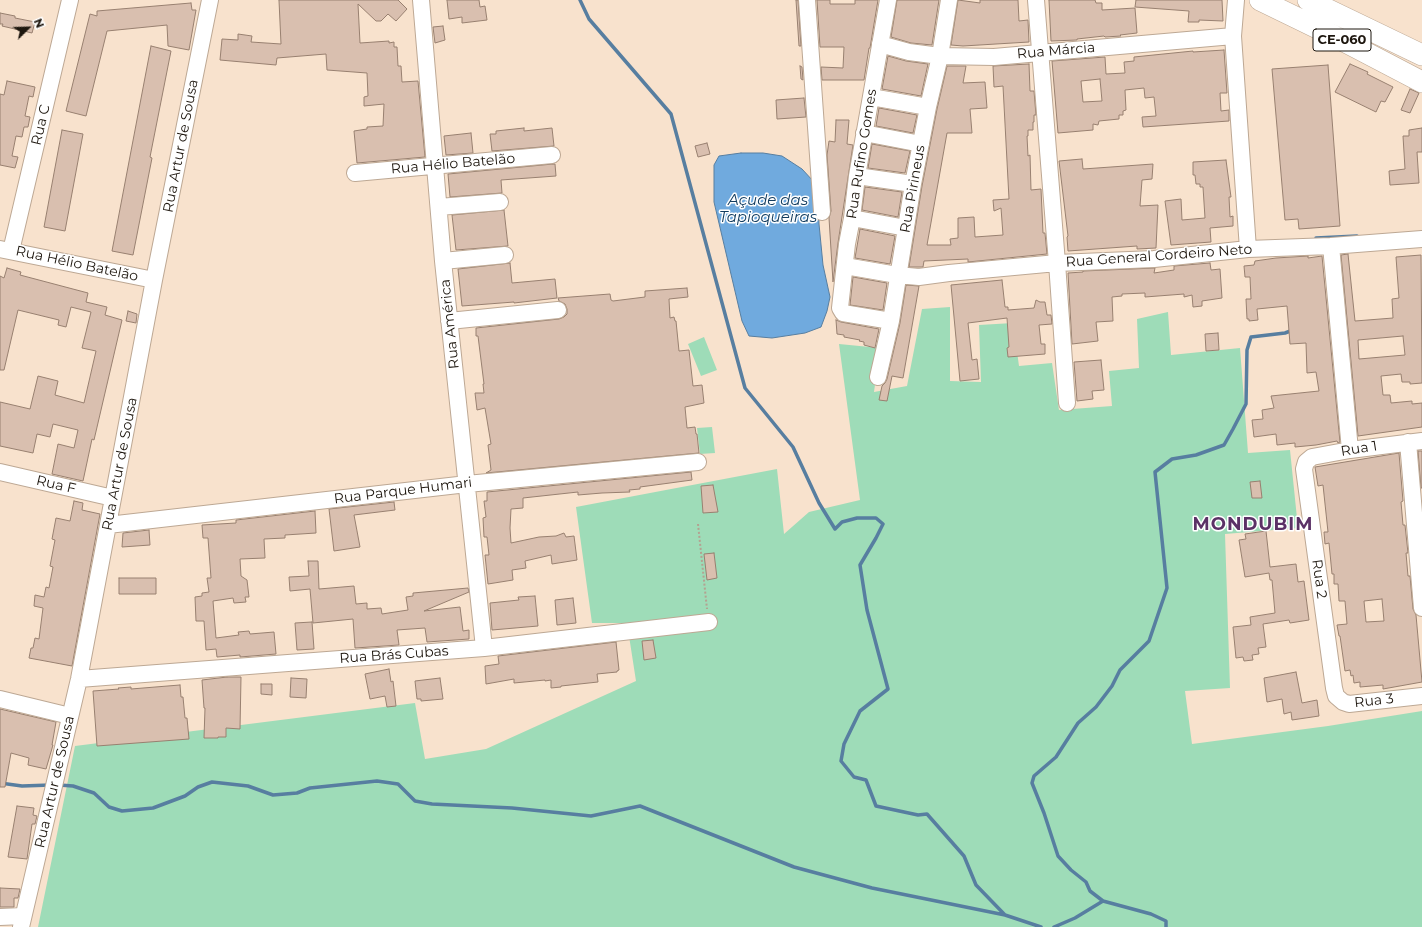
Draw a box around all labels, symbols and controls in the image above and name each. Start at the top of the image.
north arrow [8,8,48,48]
text: N [31,16,47,30]
road number: CE-060 [1313,29,1371,51]
street label: Rua Márcia [1016,39,1096,63]
street label: Rua Artur de Sousa [160,78,202,214]
street label: Rua Rufino Gomes [843,88,881,220]
street label: Rua C [28,103,54,147]
street label: Rua Pirineus [897,144,929,234]
street label: Rua Hélio Batelão [390,150,516,178]
water label: Açude das Tapioqueiras [719,192,817,227]
street label: Rua General Cordeiro Neto [1065,241,1253,271]
street label: Rua Hélio Batelão [14,243,140,285]
street label: Rua América [437,278,463,370]
street label: Rua Artur de Sousa [99,396,141,532]
street label: Rua 1 [1340,438,1378,460]
street label: Rua F [34,472,78,498]
street label: Rua Parque Humari [333,474,473,508]
district label: MONDUBIM [1193,514,1313,536]
street label: Rua 2 [1308,558,1330,600]
street label: Rua Brás Cubas [339,643,449,667]
street label: Rua 3 [1354,691,1394,711]
street label: Rua Artur de Sousa [32,714,78,850]

